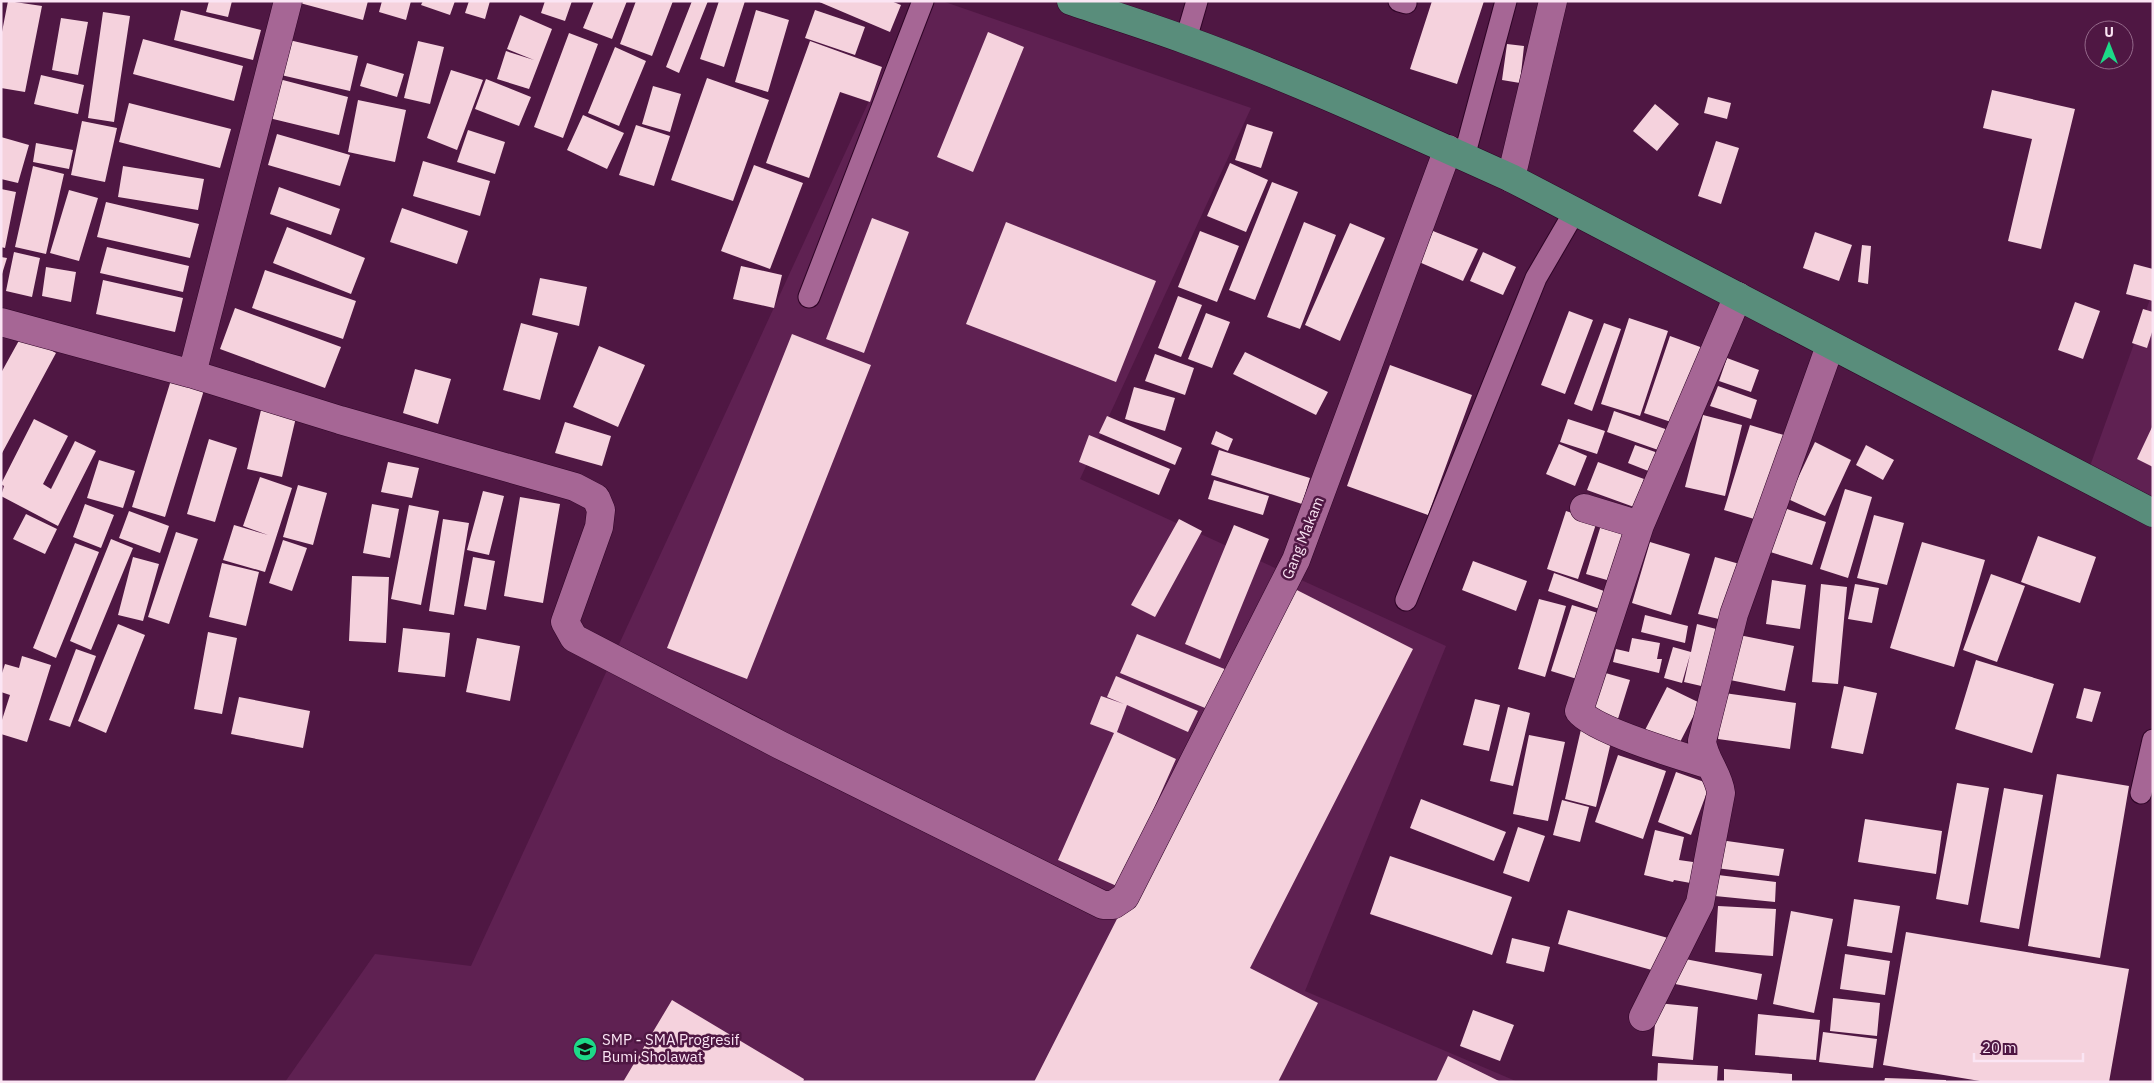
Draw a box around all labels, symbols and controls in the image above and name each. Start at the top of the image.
north arrow [2084,20,2134,70]
text: U [2104,23,2114,41]
street label: Gang Makam [1277,494,1328,582]
place label: SMP - SMA Progresif Bumi Sholawat [602,1030,740,1066]
scale bar [1974,1030,2083,1062]
school or university icon: SMP - SMA Progresif Bumi Sholawat [572,1036,598,1062]
text: 20 m [1982,1038,2017,1057]

